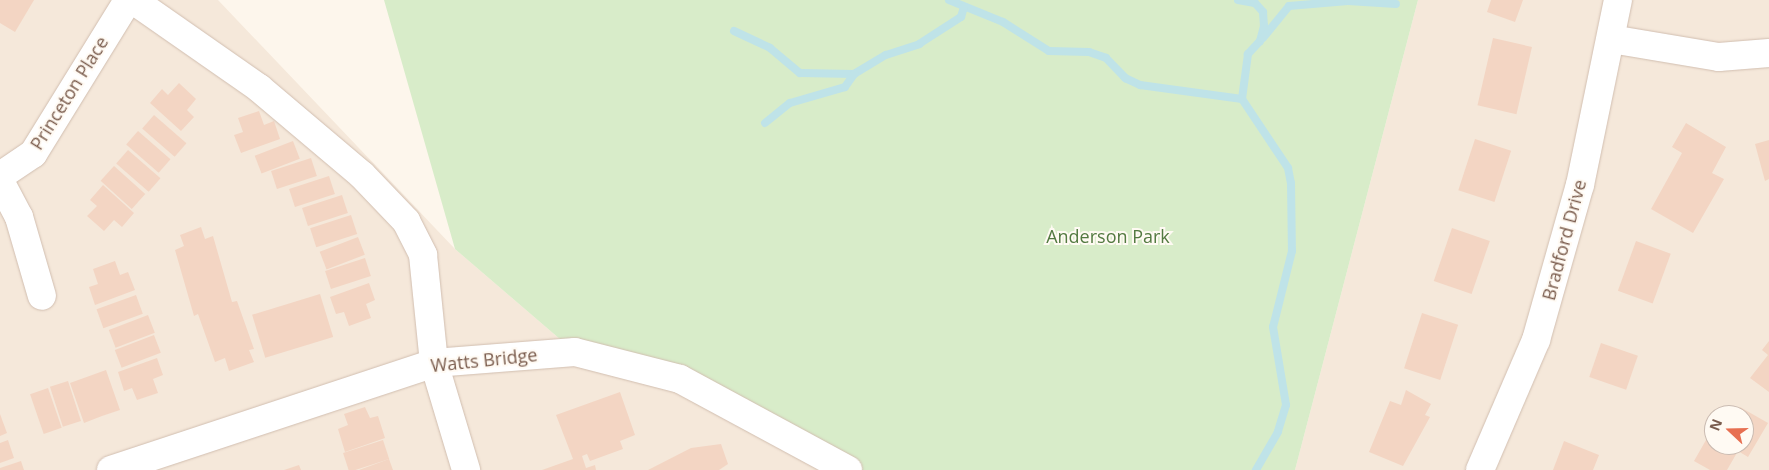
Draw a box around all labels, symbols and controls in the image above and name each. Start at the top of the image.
street label: Princeton Place [26,32,112,154]
street label: Bradford Drive [1538,177,1590,303]
park label: Anderson Park [1046,225,1170,247]
street label: Watts Bridge [430,344,538,376]
north arrow [1704,405,1754,455]
text: N [1705,416,1726,434]

